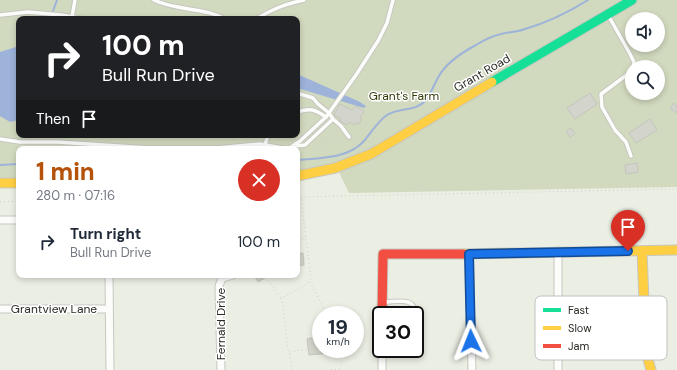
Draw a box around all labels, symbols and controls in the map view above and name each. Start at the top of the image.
map controls [625,12,665,100]
button: sound [625,12,665,52]
text: 100 m [102,27,185,64]
icon: right [36,32,88,84]
street label: Grant Road [451,50,513,96]
button: search [625,60,665,100]
text: Bull Run Drive [102,63,215,87]
park label: Grant's Farm [369,88,439,104]
icon: arrive [78,108,100,130]
text: Then [36,109,70,129]
text: 1 min [36,156,95,187]
button: close [238,159,280,201]
text: 280 m · 07:16 [36,187,115,204]
pin [611,210,645,251]
icon: arrive [617,216,639,238]
text: Turn right [70,224,141,244]
icon: right [36,231,58,253]
text: 100 m [237,232,280,252]
text: Bull Run Drive [70,244,151,261]
street label: Fernald Drive [213,287,229,360]
legend [535,296,667,360]
street label: Grantview Lane [11,301,97,317]
text: Fast [568,303,589,317]
speed limit sign: 30 [372,306,424,358]
text: 19 [328,314,348,340]
position arrow [450,320,492,362]
text: Slow [568,321,592,335]
text: km/h [326,335,350,348]
text: Jam [568,339,589,353]

